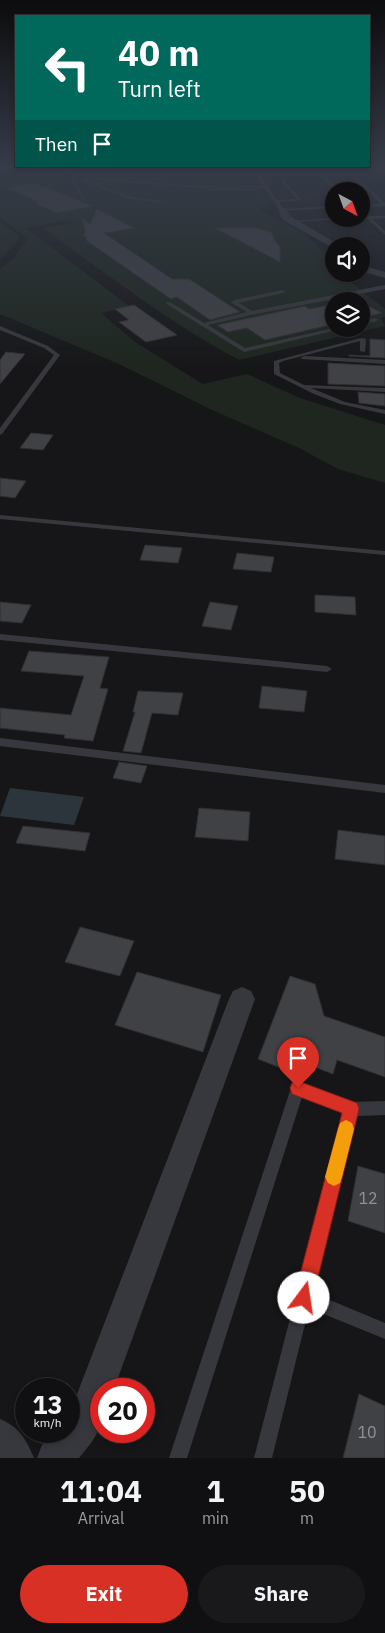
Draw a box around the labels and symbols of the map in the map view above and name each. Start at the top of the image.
north arrow [325,182,370,228]
pin [277,1037,319,1088]
house number: 12 [358,1188,378,1208]
position arrow [277,1271,329,1323]
speed limit sign: 20 [90,1378,155,1443]
house number: 10 [357,1422,377,1442]

